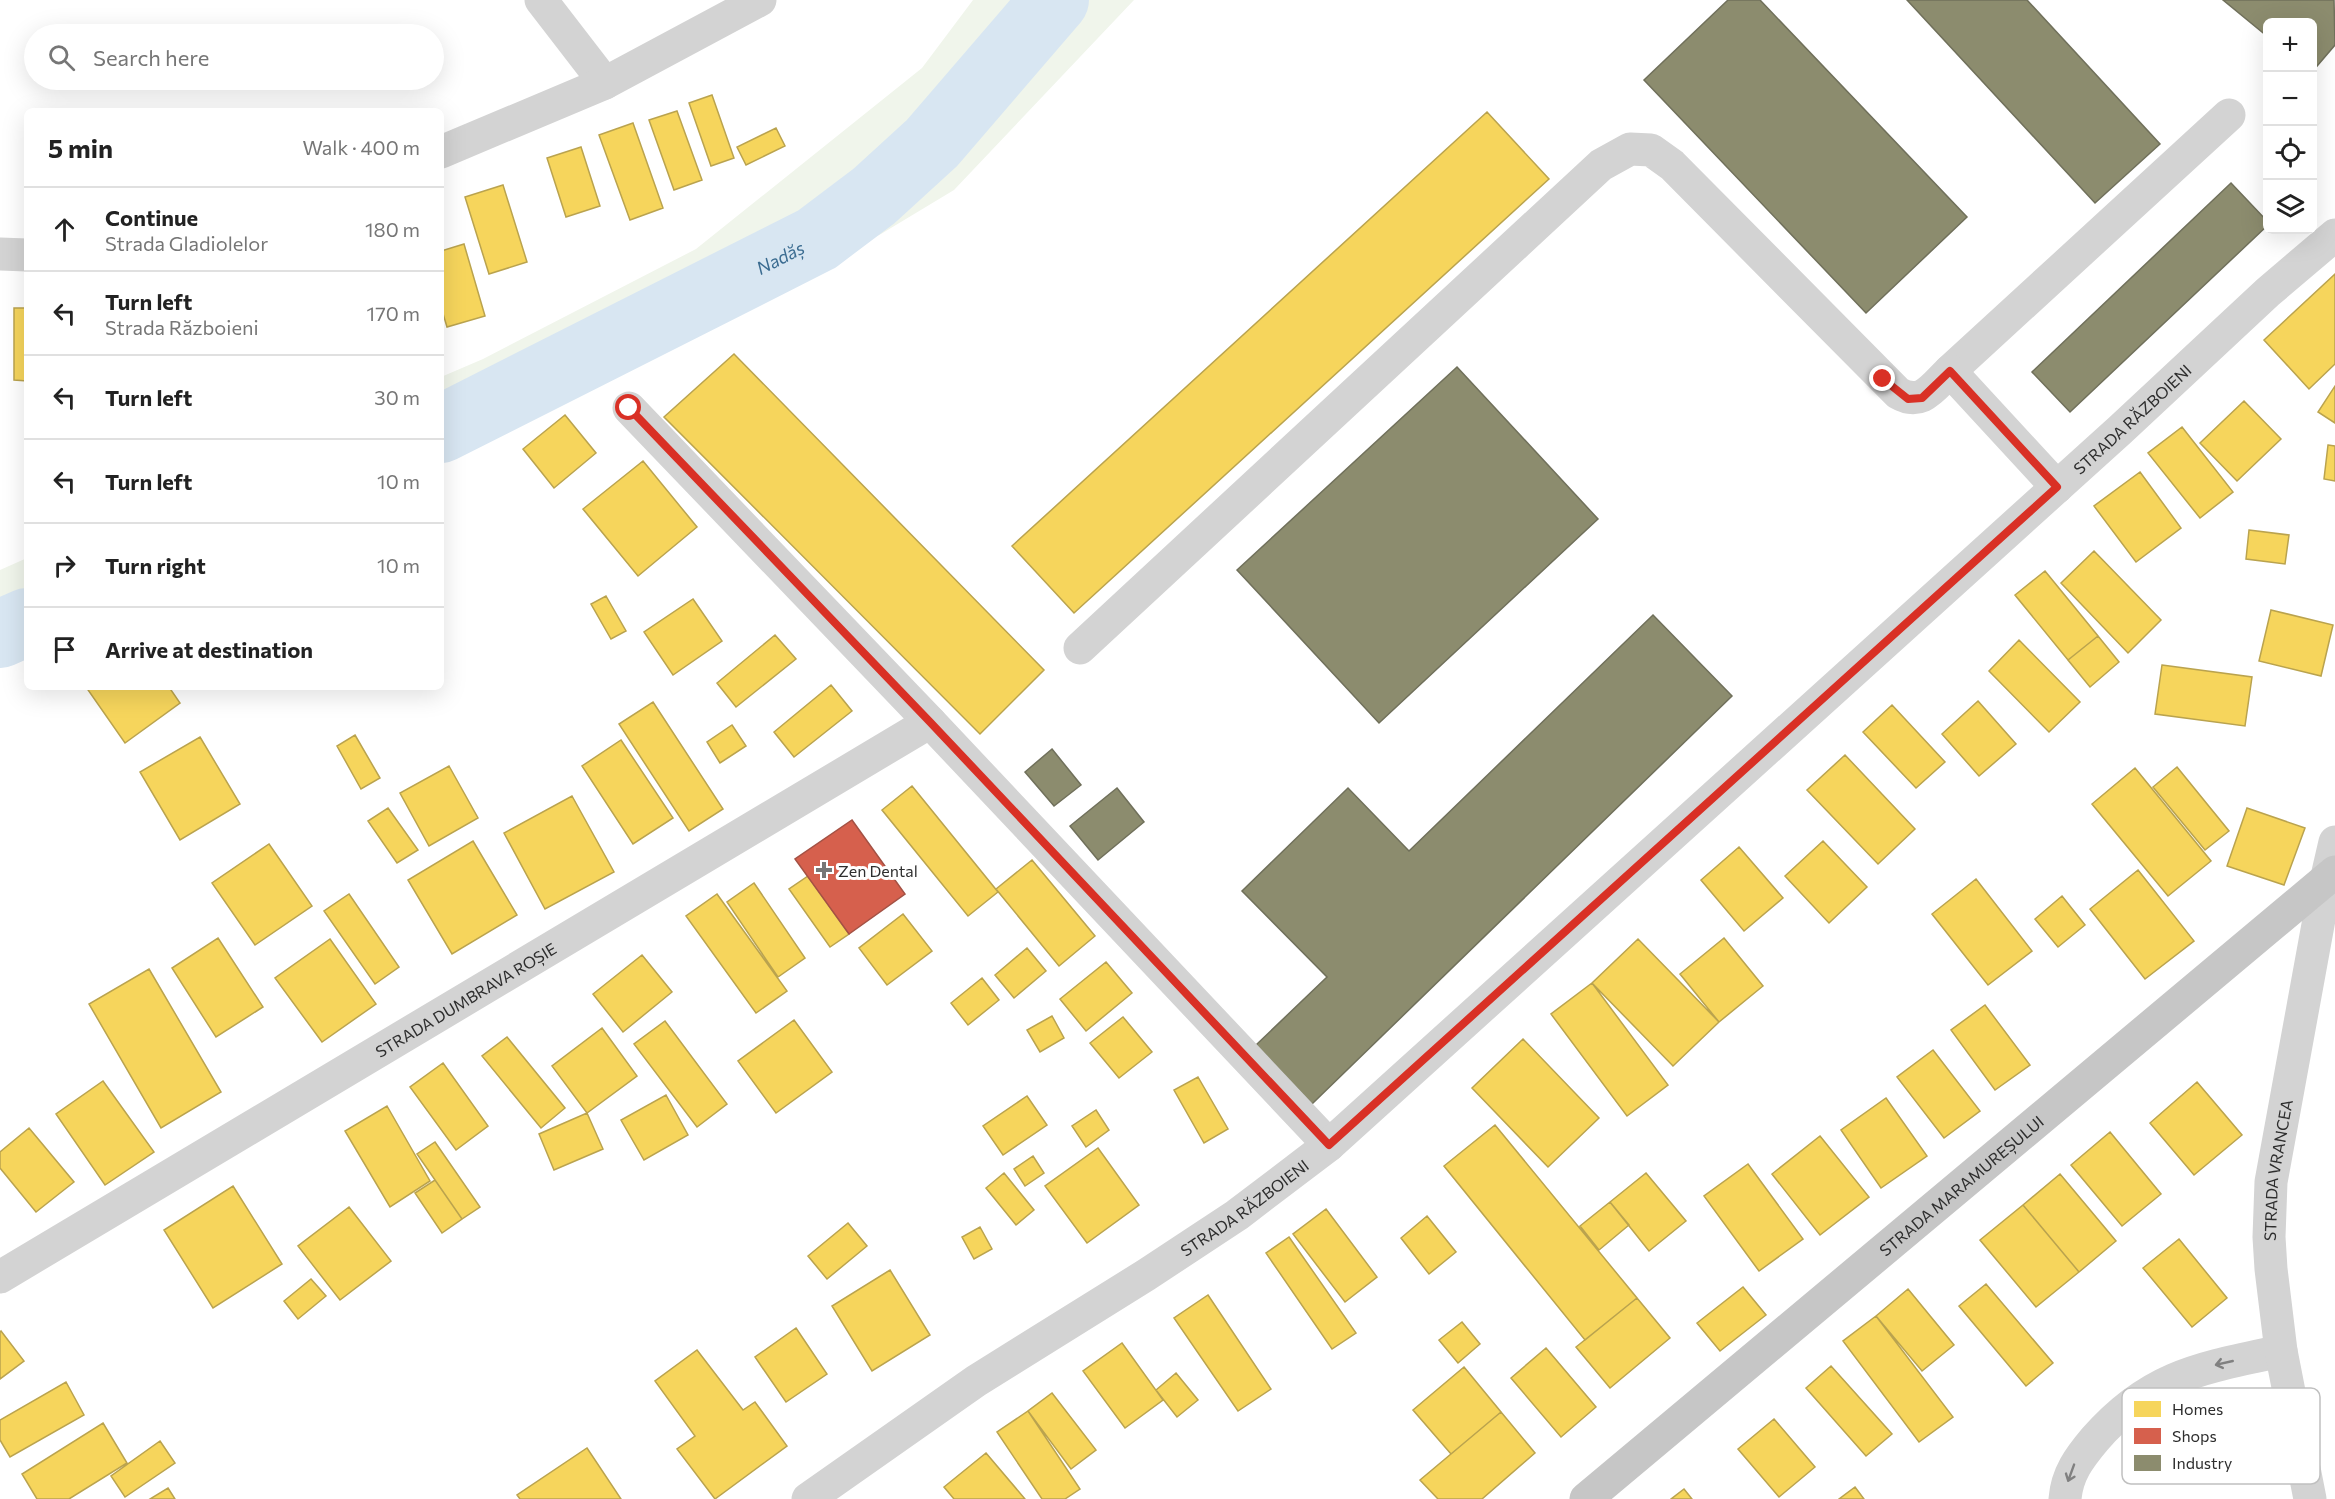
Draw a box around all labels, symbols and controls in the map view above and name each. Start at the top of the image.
map controls [2263,18,2317,234]
button: + [2263,18,2317,72]
search box [24,24,444,90]
icon: search [45,41,78,74]
text: Search here [93,44,209,71]
button: − [2263,72,2317,126]
button: locate [2263,126,2317,180]
text: 5 min [48,132,113,163]
text: Walk · 400 m [303,135,420,159]
button: layers [2263,180,2317,234]
text: Continue [105,204,198,231]
icon: ahead [48,213,81,246]
text: 180 m [365,217,420,241]
text: Strada Gladiolelor [105,231,268,255]
water label: Nadăș [752,236,808,279]
text: Turn left [105,288,192,315]
icon: left [48,297,81,330]
text: 170 m [367,301,420,325]
text: Strada Războieni [105,315,259,339]
street label: STRADA RĂZBOIENI [2069,360,2195,477]
route end [1869,365,1895,391]
icon: left [48,381,81,414]
text: Turn left [105,384,192,411]
text: 30 m [374,385,420,409]
route start [615,394,641,420]
icon: left [48,465,81,498]
text: Turn left [105,468,192,495]
text: 10 m [377,469,420,493]
icon: right [48,549,81,582]
text: Turn right [105,552,206,579]
text: 10 m [377,553,420,577]
icon: arrive [48,633,81,666]
text: Arrive at destination [105,636,313,663]
marker: Zen Dental [815,861,833,879]
place label: Zen Dental [838,861,918,880]
street label: STRADA DUMBRAVA ROȘIE [372,938,559,1060]
street label: STRADA VRANCEA [2259,1098,2295,1241]
street label: STRADA MARAMUREȘULUI [1875,1111,2047,1259]
street label: STRADA RĂZBOIENI [1176,1155,1312,1259]
one-way arrow [2215,1358,2234,1370]
legend [2122,1388,2320,1484]
text: Homes [2172,1399,2223,1418]
text: Shops [2172,1426,2217,1445]
text: Industry [2172,1453,2232,1472]
one-way arrow [2065,1463,2076,1482]

